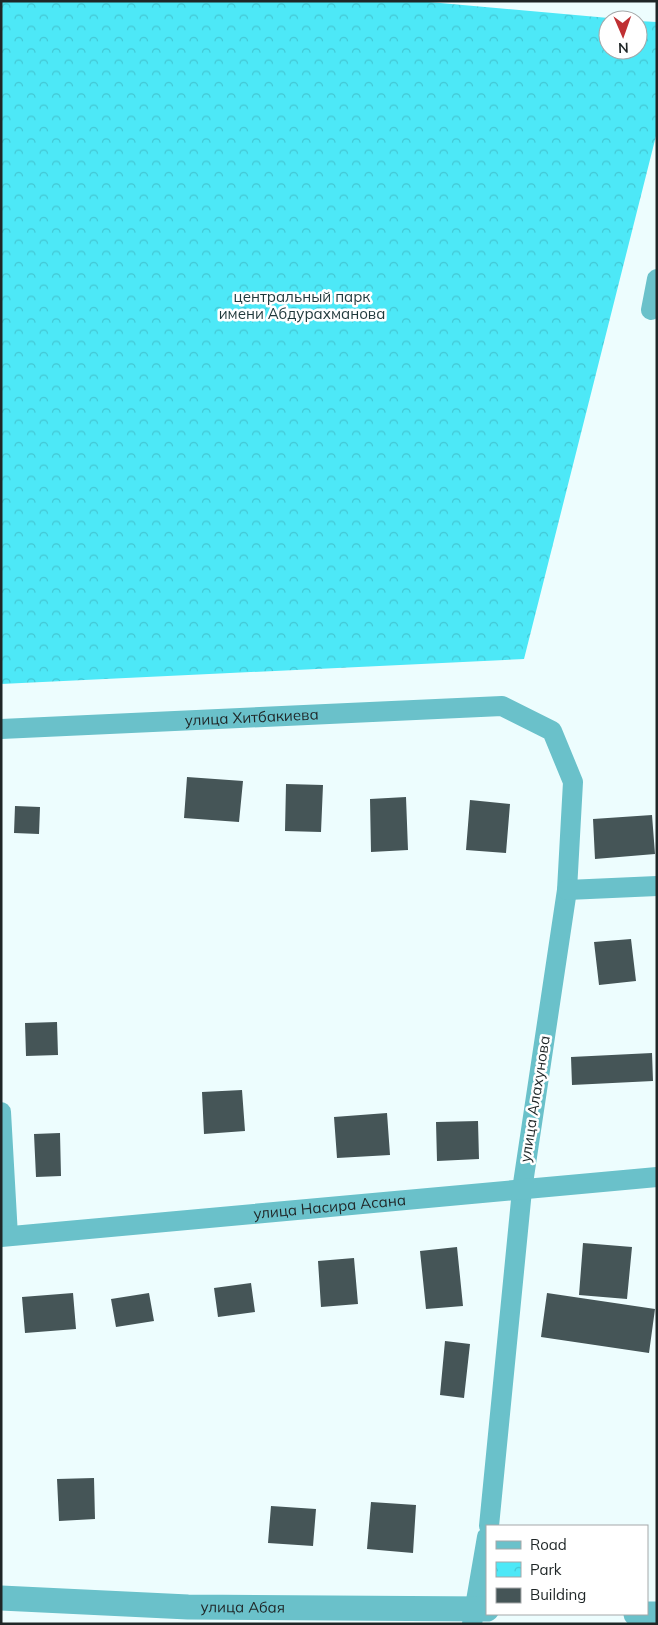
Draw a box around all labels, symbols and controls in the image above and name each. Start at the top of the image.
north arrow [598,10,648,60]
text: N [618,39,629,57]
park label: центральный парк имени Абдурахманова [219,287,385,323]
street label: улица Хитбакиева [184,704,319,730]
street label: улица Алахунова [515,1034,554,1164]
street label: улица Насира Асана [253,1190,407,1223]
legend [486,1525,648,1615]
text: Road [530,1535,567,1554]
text: Park [530,1560,562,1579]
text: Building [530,1585,586,1604]
street label: улица Абая [200,1597,285,1617]

